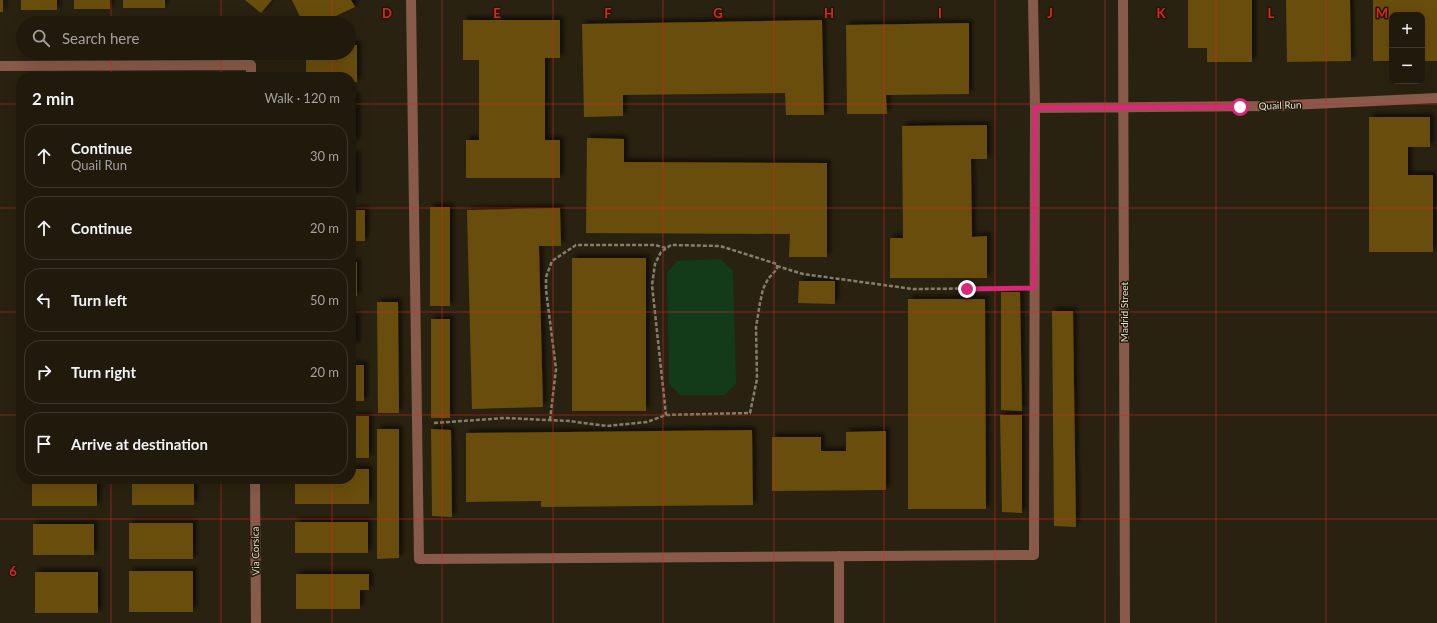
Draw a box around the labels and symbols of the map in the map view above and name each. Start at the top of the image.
text: D [382,5,392,21]
text: E [493,5,501,21]
text: F [604,5,612,21]
text: G [713,5,723,21]
text: H [824,5,834,21]
text: I [938,5,942,21]
text: J [1047,5,1053,21]
text: K [1157,5,1167,21]
text: L [1268,5,1275,21]
text: M [1376,5,1388,21]
route start [1231,98,1249,116]
street label: Quail Run [1258,98,1302,112]
route end [958,280,976,298]
street label: Madrid Street [1118,281,1130,342]
street label: Via Corsica [249,526,261,576]
text: 6 [9,563,17,579]

